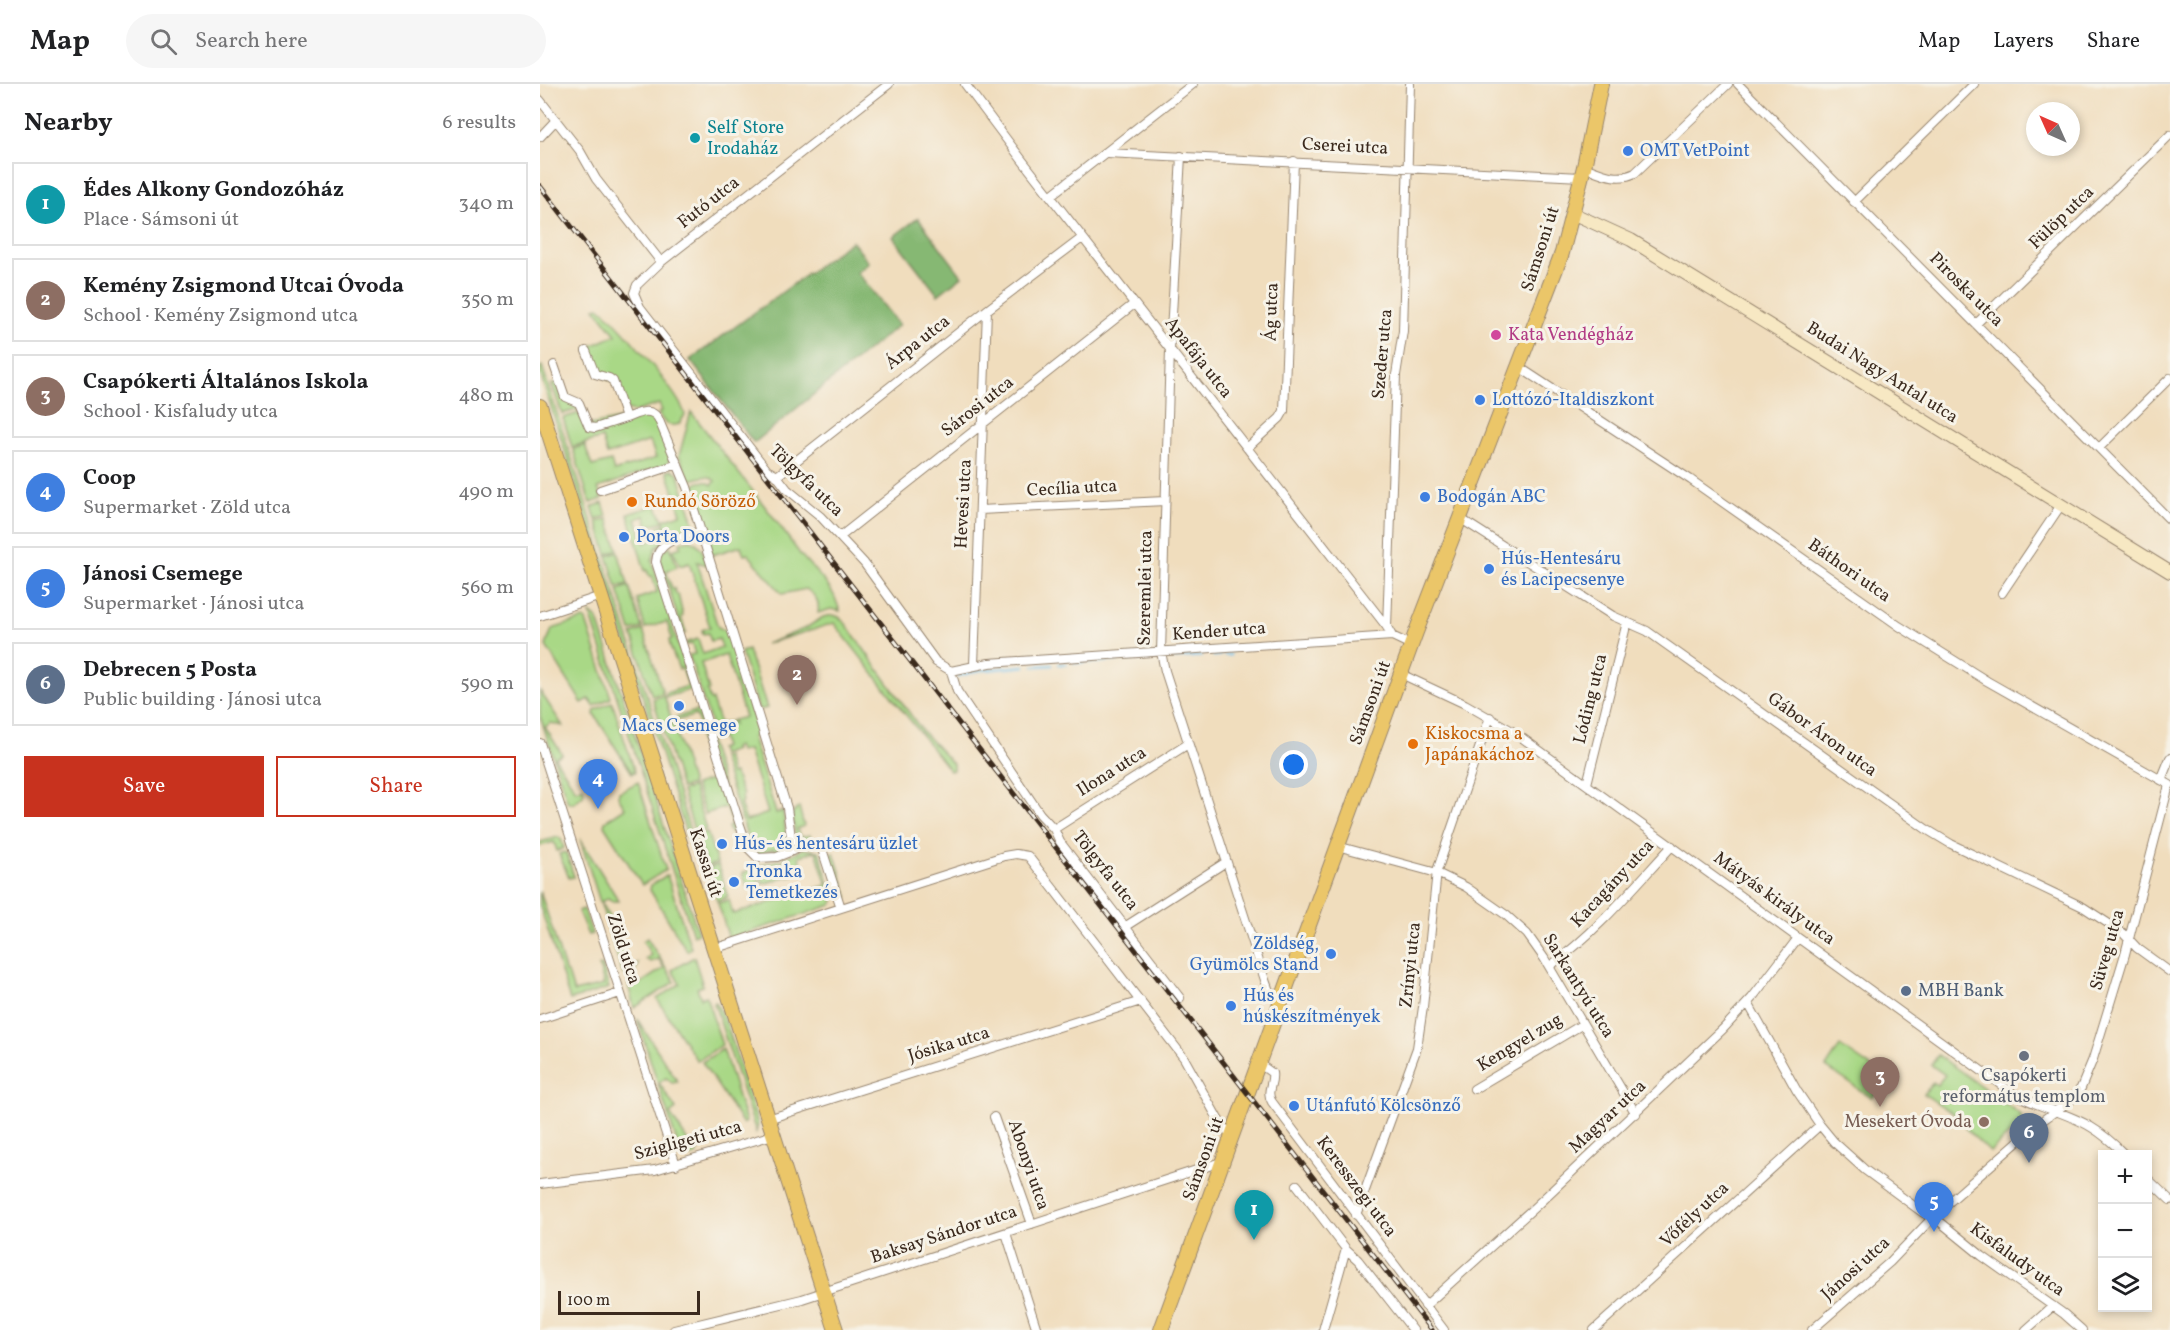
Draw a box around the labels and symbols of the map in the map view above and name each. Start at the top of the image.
north arrow [2026,102,2080,156]
place label: Self Store Irodaház [707,116,784,162]
marker: Self Store Irodaház [688,131,702,145]
street label: Cserei utca [1301,132,1389,162]
place label: OMT VetPoint [1640,139,1750,164]
marker: OMT VetPoint [1621,144,1635,158]
street label: Futó utca [673,171,745,235]
street label: Fülöp utca [2024,180,2100,255]
street label: Sámsoni út [1515,203,1567,295]
street label: Piroska utca [1923,247,2009,333]
street label: Ág utca [1258,282,1286,342]
street label: Szeder utca [1367,308,1399,400]
street label: Árpa utca [880,310,956,376]
street label: Apafája utca [1158,312,1238,404]
street label: Budai Nagy Antal utca [1801,316,1963,430]
place label: Kata Vendégház [1508,323,1634,348]
marker: Kata Vendégház [1489,328,1503,342]
street label: Sárosi utca [936,371,1020,443]
place label: Lottózó-Italdiszkont [1492,388,1655,413]
marker: Lottózó-Italdiszkont [1473,393,1487,407]
street label: Tölgyfa utca [763,439,849,523]
street label: Hevesi utca [949,458,979,549]
street label: Cecília utca [1026,474,1118,504]
place label: Bodogán ABC [1437,485,1546,510]
place label: Rundó Söröző [644,490,756,515]
marker: Bodogán ABC [1418,490,1432,504]
marker: Rundó Söröző [625,495,639,509]
place label: Porta Doors [636,525,730,550]
marker: Porta Doors [617,530,631,544]
street label: Szeremlei utca [1132,530,1160,646]
street label: Báthori utca [1802,533,1896,609]
place label: Hús-Hentesáru és Lacipecsenye [1501,547,1625,593]
marker: Hús-Hentesáru és Lacipecsenye [1482,562,1496,576]
street label: Kender utca [1171,616,1267,648]
street label: Lóding utca [1568,651,1614,747]
pin: 2 [778,656,816,705]
street label: Sámsoni út [1344,657,1398,749]
street label: Gábor Áron utca [1762,687,1882,783]
marker: Macs Csemege [672,699,686,713]
place label: Macs Csemege [621,714,737,739]
place label: Kiskocsma a Japánakáchoz [1425,722,1535,768]
marker: Kiskocsma a Japánakáchoz [1406,737,1420,751]
street label: Ilona utca [1072,741,1152,803]
your location [1279,750,1308,779]
pin: 4 [578,760,618,809]
street label: Kassai út [682,825,728,901]
street label: Tölgyfa utca [1066,826,1144,916]
place label: Hús- és hentesáru üzlet [734,832,918,857]
street label: Kacagány utca [1566,834,1661,934]
marker: Hús- és hentesáru üzlet [715,837,729,851]
street label: Mátyás király utca [1708,846,1840,952]
place label: Tronka Temetkezés [746,860,838,906]
marker: Tronka Temetkezés [727,875,741,889]
street label: Süveg utca [2084,906,2132,994]
street label: Zöld utca [600,910,646,988]
street label: Zrínyi utca [1394,921,1428,1009]
street label: Sarkantyú utca [1536,929,1620,1043]
place label: Zöldség, Gyümölcs Stand [1190,932,1319,978]
marker: Zöldség, Gyümölcs Stand [1324,947,1338,961]
place label: MBH Bank [1918,979,2004,1004]
place label: Hús és húskészítmények [1243,984,1381,1030]
marker: MBH Bank [1899,984,1913,998]
marker: Hús és húskészítmények [1224,999,1238,1013]
street label: Kengyel zug [1473,1008,1567,1078]
street label: Jósika utca [905,1021,993,1069]
marker: Csapókerti református templom [2017,1049,2031,1063]
pin: 3 [1860,1058,1900,1107]
place label: Csapókerti református templom [1942,1064,2106,1110]
street label: Magyar utca [1564,1074,1652,1160]
place label: Utánfutó Kölcsönző [1306,1094,1461,1119]
marker: Utánfutó Kölcsönző [1287,1099,1301,1113]
place label: Mesekert Óvoda [1844,1110,1972,1135]
street label: Sámsoni út [1177,1113,1231,1205]
pin: 6 [2010,1114,2048,1163]
street label: Szigligeti utca [631,1115,745,1167]
marker: Mesekert Óvoda [1977,1115,1991,1129]
street label: Abonyi utca [1001,1116,1055,1214]
street label: Keresszegi utca [1310,1131,1402,1243]
street label: Vőfély utca [1655,1176,1735,1254]
pin: 5 [1914,1182,1954,1232]
pin: 1 [1234,1190,1274,1240]
street label: Baksay Sándor utca [868,1200,1021,1270]
street label: Kisfaludy utca [1964,1217,2070,1303]
street label: Jánosi utca [1816,1231,1896,1307]
scale bar [558,1288,700,1316]

